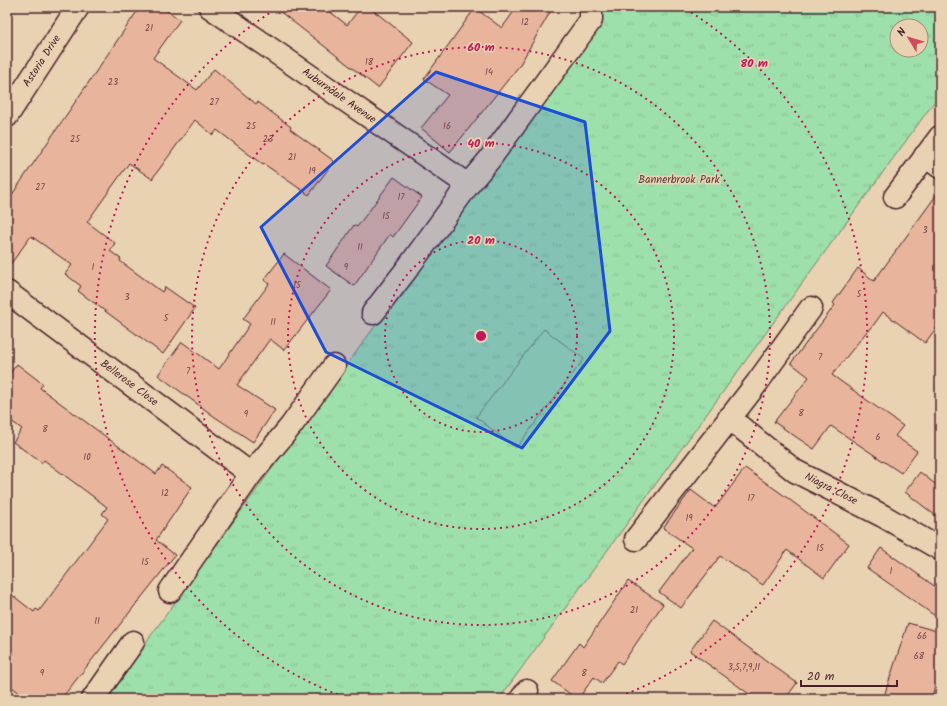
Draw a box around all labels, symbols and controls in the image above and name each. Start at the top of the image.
house number: 12 [521,15,529,30]
north arrow [889,18,929,58]
house number: 21 [145,21,153,36]
text: N [893,24,911,41]
street label: Astoria Drive [18,31,66,91]
text: 60 m [467,38,495,57]
text: 80 m [740,54,768,73]
house number: 18 [365,55,374,70]
street label: Auburndale Avenue [298,63,380,129]
house number: 14 [485,65,493,80]
house number: 23 [108,75,118,90]
house number: 27 [209,95,220,110]
house number: 25 [246,119,257,134]
house number: 16 [443,119,451,134]
house number: 25 [70,132,81,147]
house number: 23 [263,132,273,147]
text: 40 m [467,134,495,153]
house number: 21 [288,150,296,165]
house number: 19 [308,164,316,179]
park label: Bannerbrook Park [638,171,721,189]
house number: 27 [35,180,46,195]
house number: 17 [398,190,405,205]
house number: 15 [382,209,391,224]
house number: 3 [922,223,928,238]
text: 20 m [467,231,495,250]
house number: 11 [357,240,363,255]
house number: 1 [92,260,95,275]
house number: 9 [344,260,349,275]
house number: 15 [293,278,302,293]
house number: 5 [857,287,863,302]
house number: 3 [124,290,130,305]
house number: 5 [164,311,170,326]
house number: 11 [270,315,276,330]
centre of rings [474,329,488,343]
house number: 7 [818,350,823,365]
street label: Bellerose Close [96,355,162,411]
house number: 7 [186,364,191,379]
house number: 8 [798,406,804,421]
house number: 9 [244,407,249,422]
house number: 8 [42,422,48,437]
house number: 6 [875,430,881,445]
house number: 10 [83,450,91,465]
street label: Niagra Close [801,468,861,510]
house number: 12 [161,486,169,501]
house number: 17 [748,491,755,506]
house number: 19 [685,511,693,526]
house number: 15 [816,541,825,556]
house number: 15 [141,555,150,570]
house number: 1 [890,564,893,579]
house number: 21 [630,603,638,618]
house number: 11 [94,614,100,629]
house number: 66 [917,629,927,644]
house number: 68 [914,649,925,664]
house number: 3,5,7,9,11 [728,660,760,675]
scale bar [801,662,897,688]
house number: 9 [40,666,45,681]
house number: 8 [581,666,587,681]
text: 20 m [807,667,835,686]

